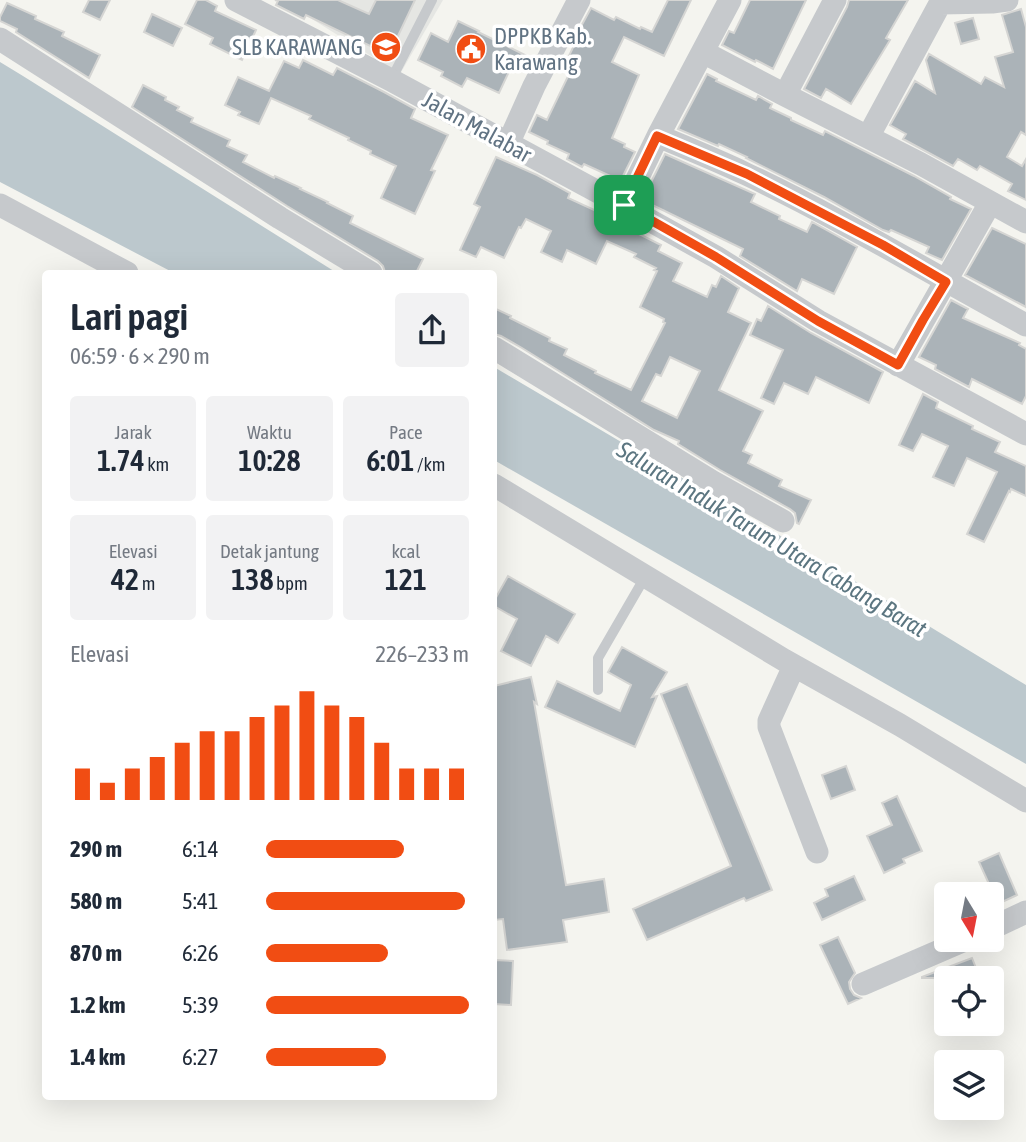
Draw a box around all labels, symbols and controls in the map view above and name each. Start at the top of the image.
place label: DPPKB Kab. Karawang [494,23,591,75]
school or university icon: SLB KARAWANG [369,30,403,64]
public building icon: DPPKB Kab. Karawang [454,32,488,66]
place label: SLB KARAWANG [232,34,363,60]
street label: Jalan Malabar [418,86,537,168]
pin [594,175,654,235]
icon: arrive [605,186,643,224]
button: share [395,293,469,367]
text: Lari pagi [70,295,188,338]
text: 06:59 · 6 × 290 m [70,343,210,369]
text: Jarak [114,421,152,443]
text: Waktu [247,421,292,443]
text: Pace [389,421,423,443]
water label: Saluran Induk Tarum Utara Cabang Barat [612,435,932,642]
text: 1.74 [97,443,145,477]
text: 10:28 [238,443,301,477]
text: 6:01 [366,443,414,477]
text: km [145,453,169,475]
text: /km [414,453,445,475]
text: Elevasi [109,540,158,562]
text: Detak jantung [220,540,319,562]
text: kcal [391,540,420,562]
text: 42 [111,562,139,596]
text: 138 [231,562,274,596]
text: 121 [385,562,427,596]
text: m [139,572,155,594]
text: bpm [274,572,308,594]
text: Elevasi [70,641,129,667]
text: 226–233 m [375,641,469,667]
text: 290 m [70,836,122,862]
text: 6:14 [182,836,219,862]
north arrow [934,882,1004,952]
map controls [934,882,1004,1120]
text: 580 m [70,888,122,914]
text: 5:41 [182,888,219,914]
text: 870 m [70,940,122,966]
text: 6:26 [182,940,219,966]
button: locate [934,966,1004,1036]
text: 1.2 km [70,992,126,1018]
text: 5:39 [182,992,219,1018]
text: 1.4 km [70,1044,126,1070]
text: 6:27 [182,1044,219,1070]
button: layers [934,1050,1004,1120]

